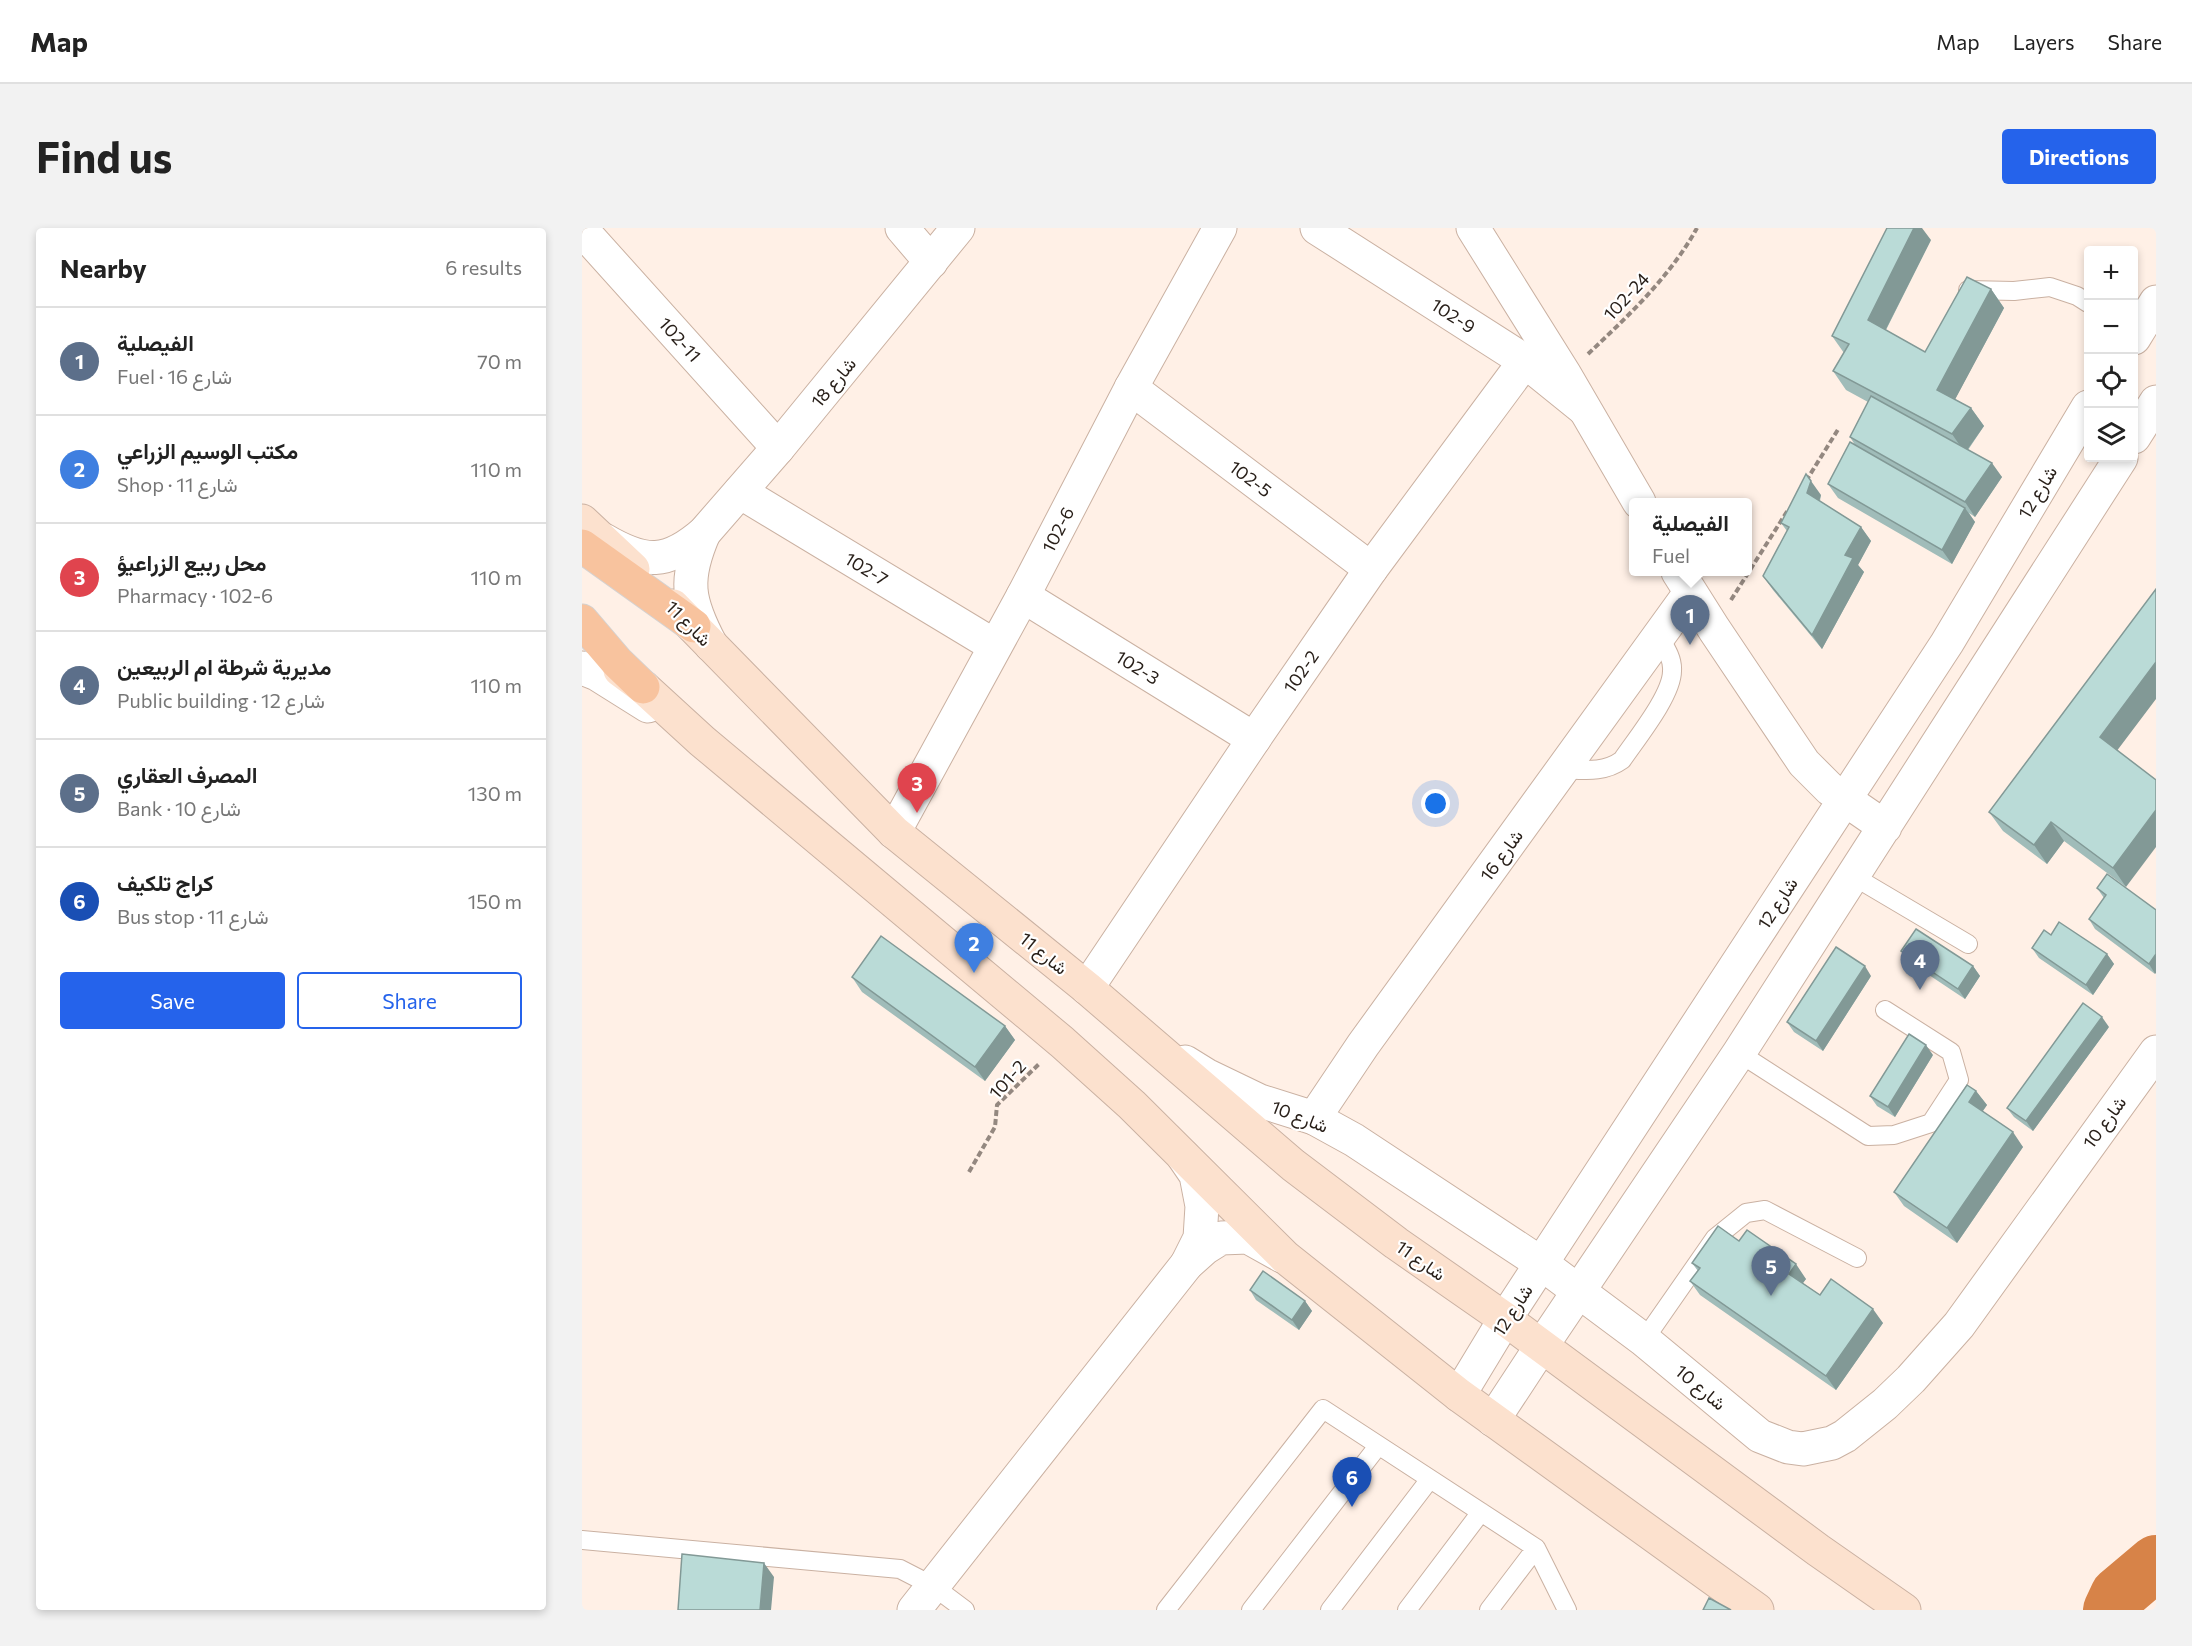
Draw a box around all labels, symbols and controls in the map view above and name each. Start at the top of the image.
text: Map [30,24,88,58]
text: Map [1936,29,1980,54]
text: Layers [2013,29,2075,54]
text: Share [2108,29,2162,54]
button: Directions [2002,129,2156,184]
text: Find us [36,130,172,182]
map controls [2084,246,2138,462]
button: + [2084,246,2138,300]
text: Nearby [60,252,147,283]
text: 6 results [445,255,522,279]
street label: 102-24 [1598,267,1654,325]
street label: 102-9 [1427,293,1480,337]
button: − [2084,300,2138,354]
street label: 102-11 [655,312,706,366]
text: الفيصلية [117,329,194,356]
text: 1 [75,349,84,373]
text: 70 m [477,349,522,373]
street label: شارع 18 [806,353,862,413]
button: locate [2084,354,2138,408]
text: Fuel · شارع 16 [117,364,232,388]
button: layers [2084,408,2138,462]
text: مكتب الوسيم الزراعي [117,437,298,464]
street label: 102-5 [1225,455,1276,501]
text: 2 [74,457,85,481]
text: 110 m [471,457,522,481]
street label: شارع 12 [2013,462,2063,523]
text: Shop · شارع 11 [117,472,238,496]
popup [1629,498,1752,576]
street label: 102-6 [1037,503,1078,556]
text: الفيصلية [1652,509,1729,536]
text: Fuel [1652,543,1690,567]
street label: 102-7 [841,547,892,590]
text: محل ربيع الزراعيؤ [117,549,267,576]
text: 3 [74,565,85,589]
text: 110 m [471,565,522,589]
text: Pharmacy · 102-6 [117,583,273,607]
street label: شارع 11 [660,596,716,652]
pin: 1 [1670,596,1710,645]
street label: 102-3 [1112,645,1164,689]
street label: 102-2 [1278,646,1323,697]
text: مديرية شرطة ام الربيعين [117,653,331,680]
text: 4 [73,673,86,697]
text: 110 m [471,673,522,697]
text: Public building · شارع 12 [117,688,325,712]
text: المصرف العقاري [117,761,258,788]
pin: 3 [898,764,936,813]
text: 5 [74,781,85,805]
text: 130 m [468,781,522,805]
your location [1421,789,1450,818]
text: Bank · شارع 10 [117,796,241,820]
street label: شارع 16 [1475,825,1529,886]
text: كراج تلكيف [117,869,214,896]
street label: شارع 12 [1752,873,1804,934]
text: 6 [73,889,86,913]
text: 150 m [468,889,522,913]
text: Bus stop · شارع 11 [117,904,268,928]
pin: 2 [954,924,994,973]
street label: شارع 11 [1014,927,1072,980]
pin: 4 [1900,940,1940,990]
button: Save [60,972,285,1029]
button: Share [297,972,522,1029]
street label: 101-2 [984,1055,1030,1103]
street label: شارع 10 [2078,1092,2132,1154]
street label: شارع 10 [1268,1095,1332,1139]
street label: شارع 11 [1391,1235,1450,1286]
pin: 5 [1752,1246,1790,1296]
street label: شارع 12 [1487,1280,1539,1341]
street label: شارع 10 [1670,1360,1731,1416]
pin: 6 [1332,1458,1372,1507]

